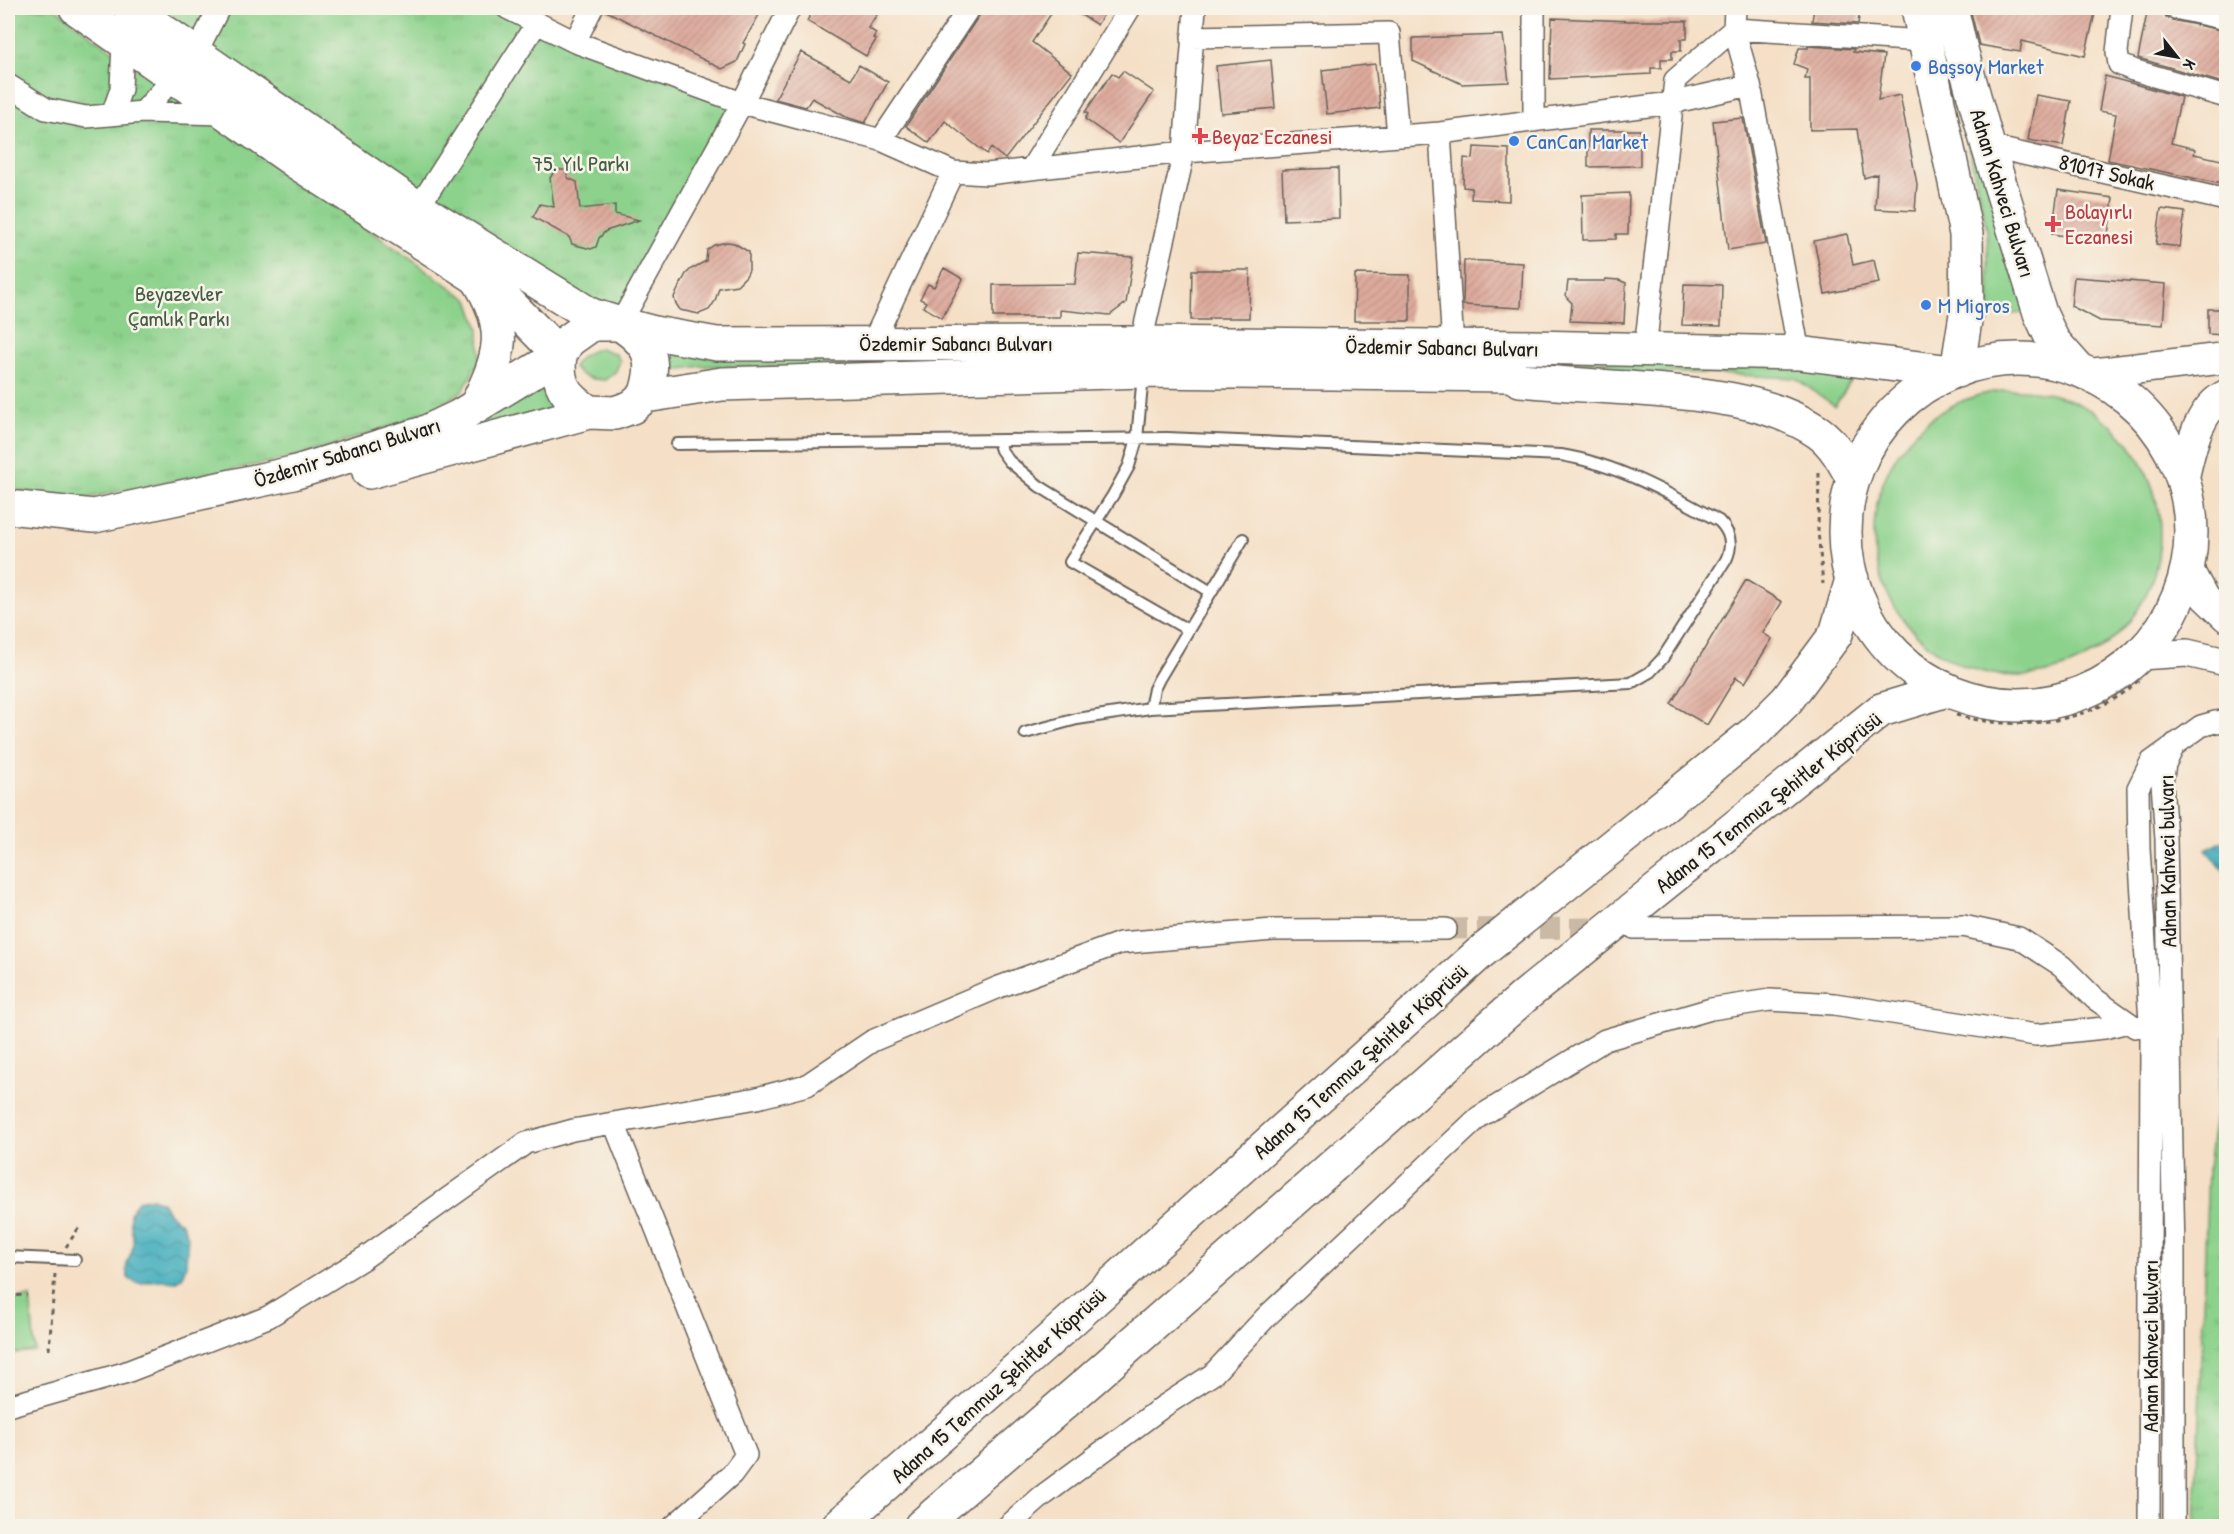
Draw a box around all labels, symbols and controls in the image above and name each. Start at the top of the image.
north arrow [2147,27,2207,87]
place label: Başsoy Market [1928,51,2044,81]
text: K [2178,55,2201,75]
marker: Başsoy Market [1909,59,1923,73]
street label: Adnan Kahveci Bulvarı [1963,105,2043,281]
place label: Beyaz Eczanesi [1212,121,1333,151]
place label: CanCan Market [1526,126,1648,156]
marker: Beyaz Eczanesi [1193,129,1207,143]
marker: CanCan Market [1507,134,1521,148]
street label: 81017 Sokak [2056,146,2158,198]
park label: 75. Yıl Parkı [532,148,630,178]
place label: Bolayırlı Eczanesi [2065,196,2133,251]
marker: Bolayırlı Eczanesi [2046,217,2060,231]
park label: Beyazevler Çamlık Parkı [128,278,230,333]
place label: M Migros [1938,290,2010,320]
marker: M Migros [1919,298,1933,312]
street label: Özdemir Sabancı Bulvarı [859,328,1053,358]
street label: Özdemir Sabancı Bulvarı [1345,330,1539,364]
street label: Özdemir Sabancı Bulvarı [250,409,444,495]
street label: Adana 15 Temmuz Şehitler Köprüsü [1649,704,1887,900]
street label: Adnan Kahveci bulvarı [2150,774,2184,948]
street label: Adana 15 Temmuz Şehitler Köprüsü [1246,956,1474,1166]
street label: Adnan Kahveci bulvarı [2135,1260,2165,1432]
street label: Adana 15 Temmuz Şehitler Köprüsü [884,1280,1112,1490]

